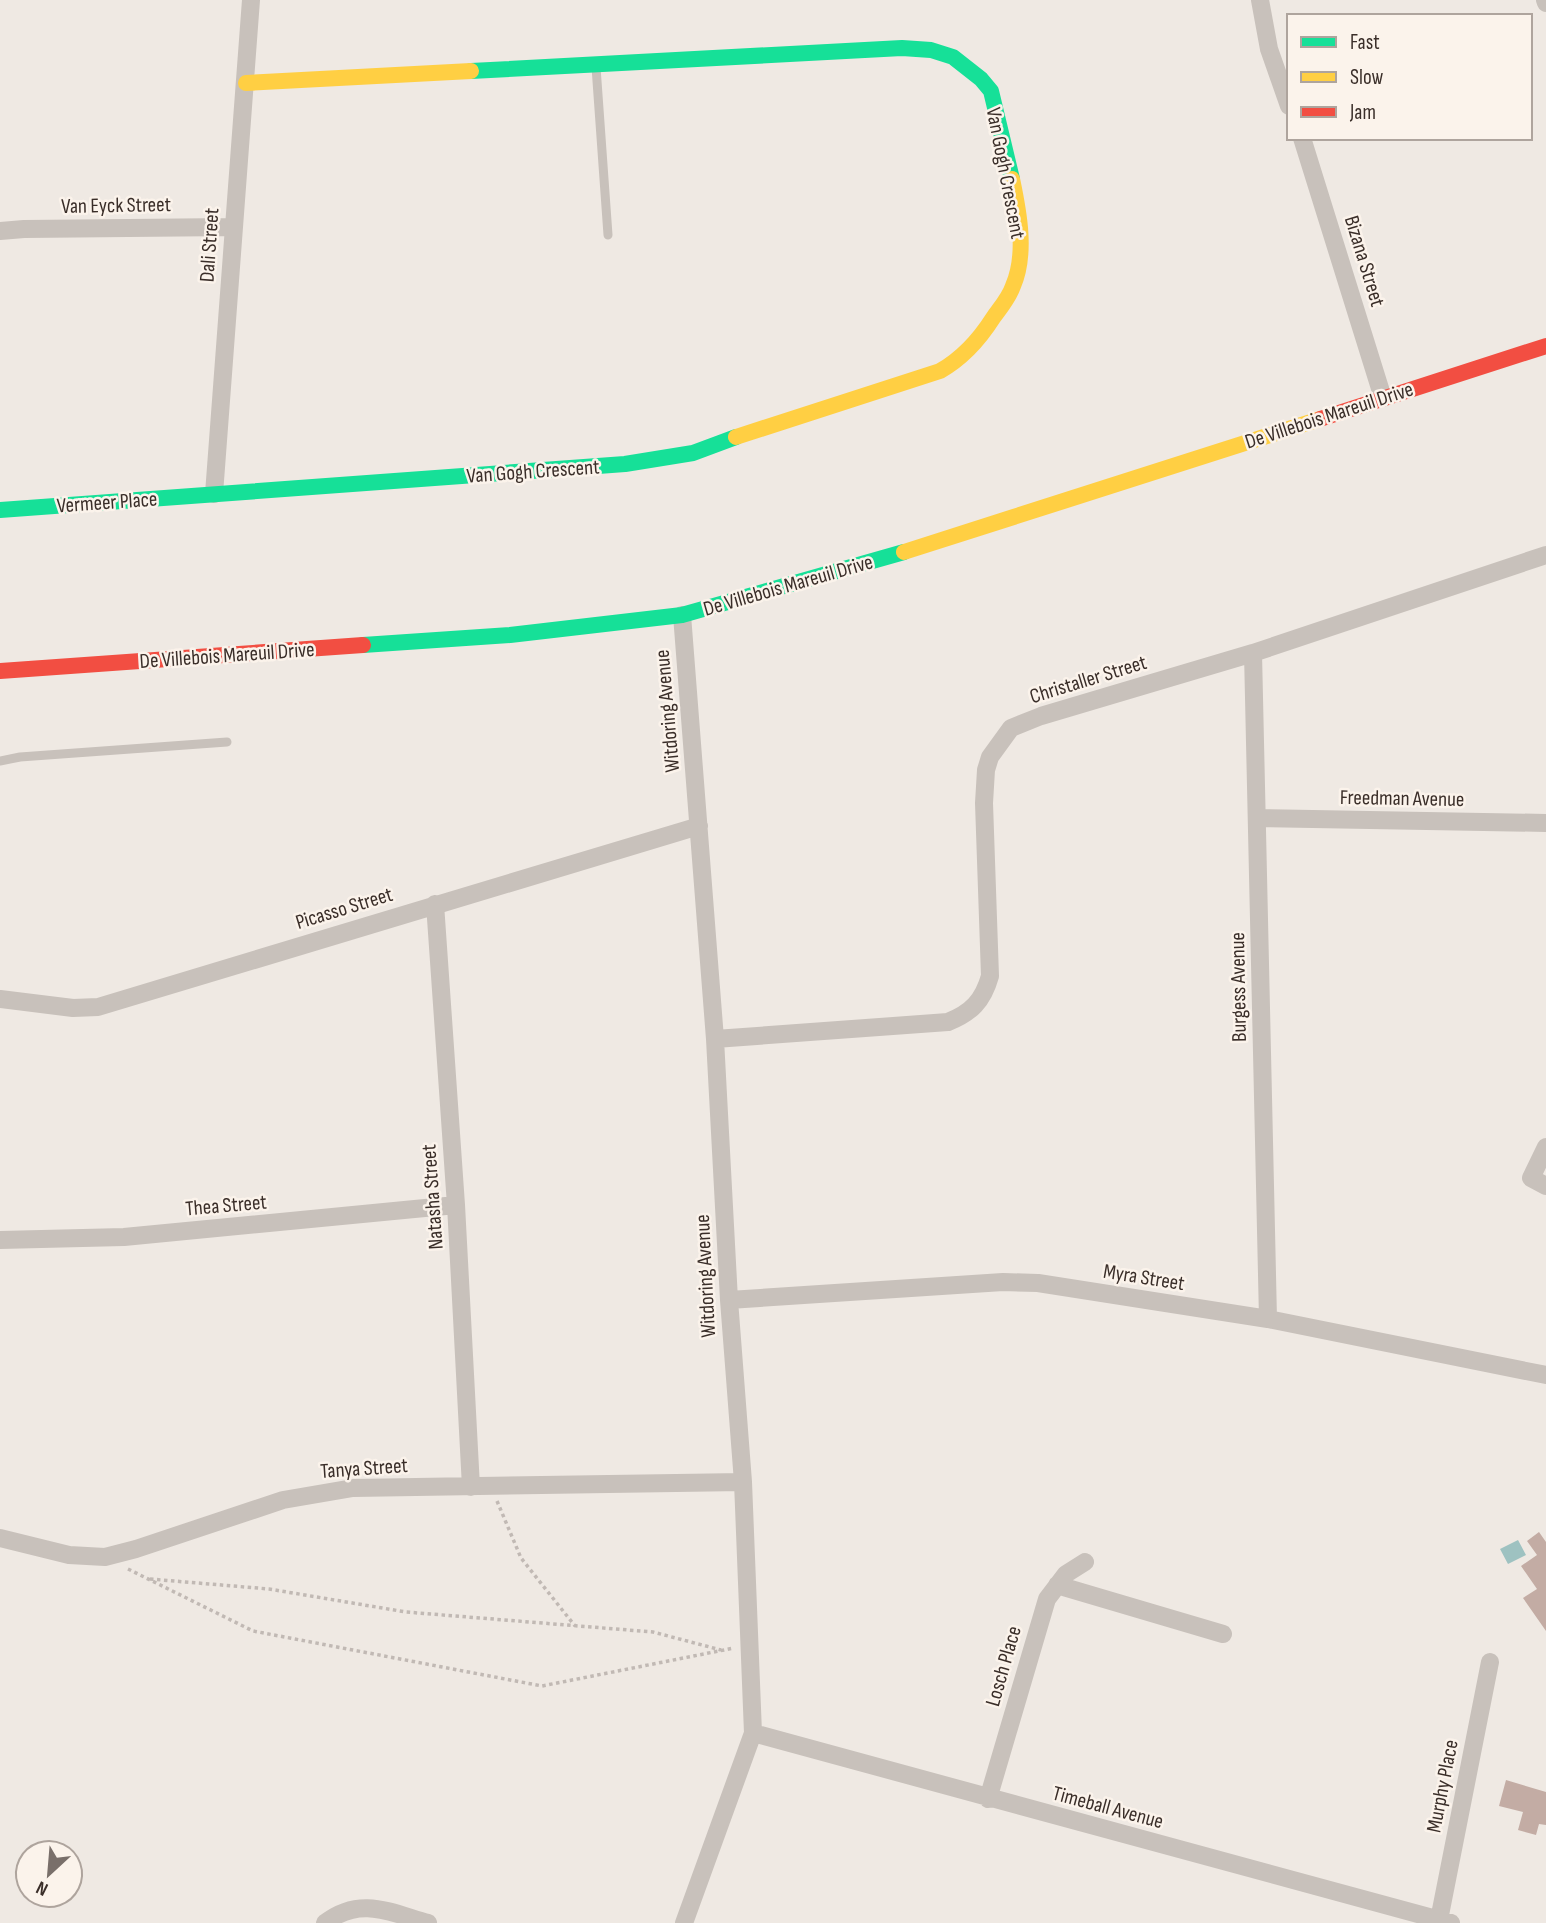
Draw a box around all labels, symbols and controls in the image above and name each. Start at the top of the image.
legend [1287,14,1532,140]
text: Fast [1350,30,1380,55]
text: Slow [1350,65,1384,90]
text: Jam [1349,100,1376,125]
street label: Van Gogh Crescent [981,105,1030,241]
street label: Van Eyck Street [61,192,171,219]
street label: Dali Street [194,207,225,283]
street label: Bizana Street [1339,213,1390,310]
street label: De Villebois Mareuil Drive [1242,377,1416,454]
street label: Van Gogh Crescent [466,454,600,489]
street label: Vermeer Place [56,487,158,518]
street label: De Villebois Mareuil Drive [700,549,876,622]
street label: De Villebois Mareuil Drive [139,637,315,674]
street label: Witdoring Avenue [650,648,685,773]
street label: Christaller Street [1027,650,1150,709]
street label: Freedman Avenue [1340,785,1464,812]
street label: Picasso Street [293,882,396,935]
street label: Burgess Avenue [1225,932,1252,1042]
street label: Natasha Street [416,1143,449,1250]
street label: Thea Street [184,1189,268,1222]
street label: Witdoring Avenue [690,1214,721,1338]
street label: Myra Street [1101,1259,1186,1296]
street label: Tanya Street [319,1453,409,1484]
street label: Losch Place [980,1623,1027,1709]
street label: Murphy Place [1421,1738,1464,1835]
street label: Timeball Avenue [1050,1781,1166,1834]
north arrow [14,1839,84,1909]
text: N [33,1875,52,1900]

